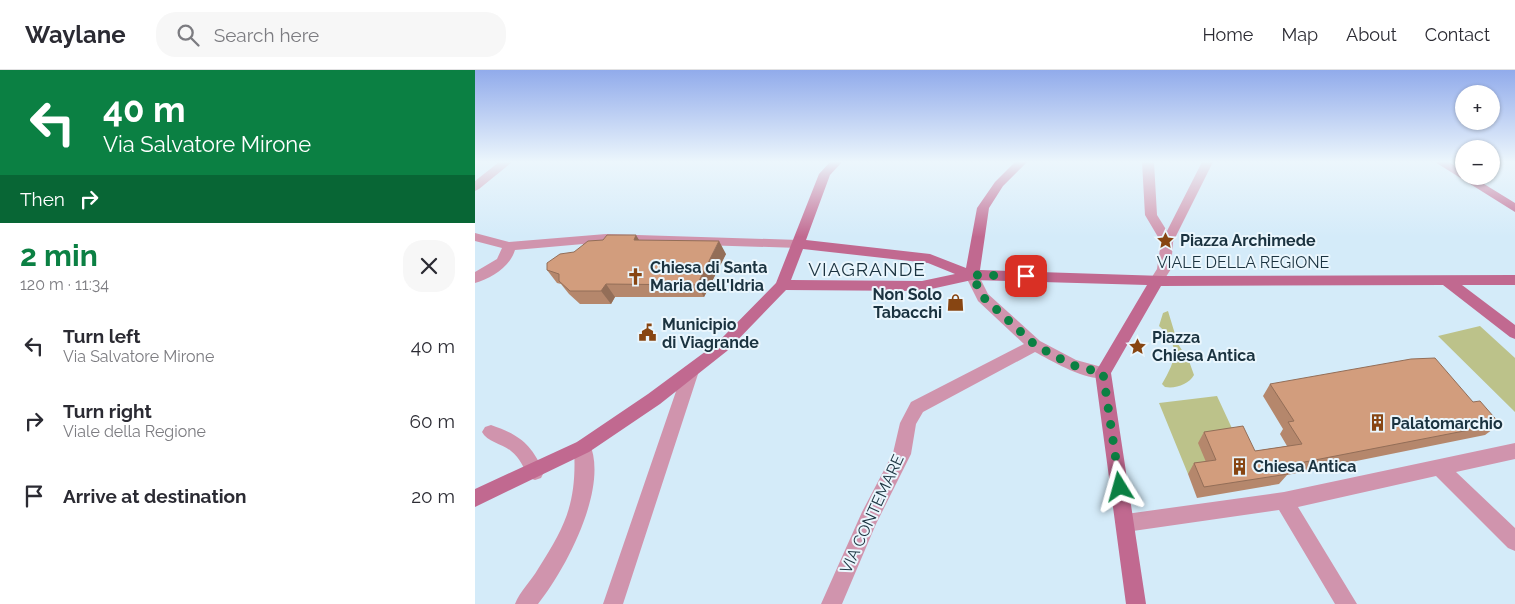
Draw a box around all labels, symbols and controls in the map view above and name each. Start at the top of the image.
search box [156,12,506,57]
text: Waylane [25,20,126,49]
icon: search [174,21,202,49]
text: Search here [214,24,319,46]
text: Home [1202,24,1253,45]
text: Map [1281,24,1318,45]
text: About [1346,24,1397,45]
text: Contact [1425,24,1490,45]
map controls [1455,85,1500,185]
button: + [1455,85,1500,130]
text: 40 m [103,89,185,130]
icon: left [20,90,85,155]
text: Via Salvatore Mirone [103,131,311,157]
button: − [1455,140,1500,185]
icon: right [75,185,103,213]
text: Then [20,188,65,210]
place icon: Piazza Archimede [1156,230,1176,250]
place label: Piazza Archimede [1180,231,1316,250]
text: 2 min [20,238,98,273]
button: close [403,240,455,292]
street label: VIALE DELLA REGIONE [1157,253,1330,272]
pin [1005,255,1047,297]
place label: Chiesa di Santa Maria dell'Idria [650,258,767,295]
district label: VIAGRANDE [808,258,926,280]
icon: arrive [1012,262,1040,290]
church icon: Chiesa di Santa Maria dell'Idria [626,266,646,286]
text: 120 m · 11:34 [20,275,109,294]
place label: Non Solo Tabacchi [872,285,942,322]
shop icon: Non Solo Tabacchi [946,293,966,313]
place label: Municipio di Viagrande [662,315,759,352]
public building icon: Municipio di Viagrande [638,323,658,343]
text: Turn left [63,325,140,347]
place label: Piazza Chiesa Antica [1152,328,1256,365]
icon: left [20,332,48,360]
text: 40 m [411,335,455,357]
place icon: Piazza Chiesa Antica [1128,336,1148,356]
text: Via Salvatore Mirone [63,347,214,366]
text: Turn right [63,400,152,422]
icon: right [20,407,48,435]
text: 60 m [410,410,455,432]
building icon: Palatomarchio [1367,413,1387,433]
place label: Palatomarchio [1391,414,1503,433]
text: Viale della Regione [63,422,206,441]
street label: VIA CONTEMARE [836,451,908,576]
building icon: Chiesa Antica [1229,456,1249,476]
place label: Chiesa Antica [1253,457,1357,476]
position arrow [1093,460,1145,512]
icon: arrive [20,482,48,510]
text: Arrive at destination [63,485,247,507]
text: 20 m [411,485,455,507]

